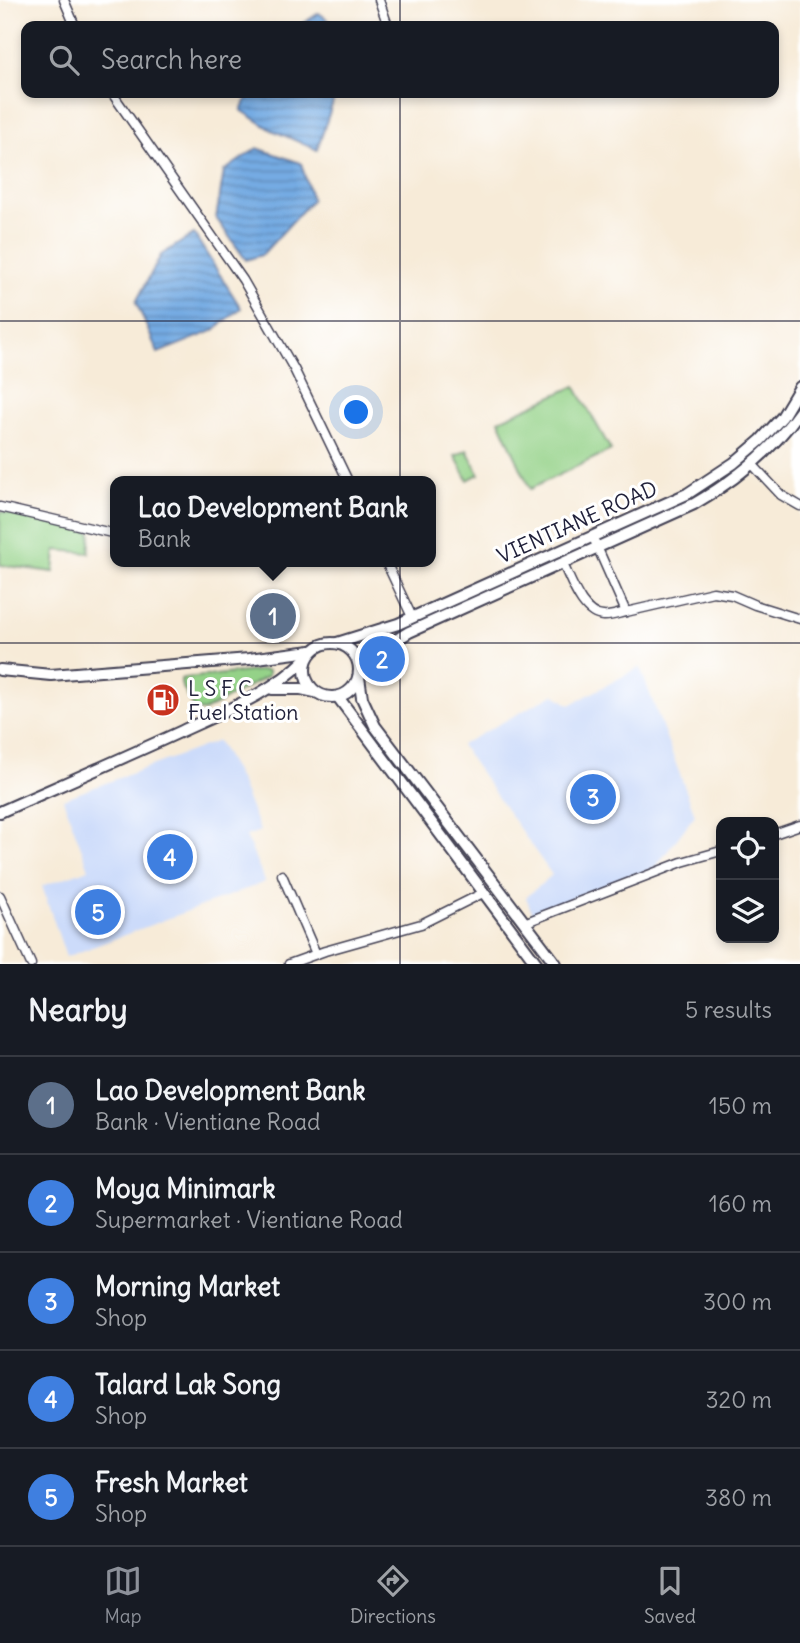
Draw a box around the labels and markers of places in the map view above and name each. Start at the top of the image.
pin: 1 [250,590,296,642]
pin: 2 [359,633,405,685]
place label: L S F C Fuel Station [188,675,298,726]
fuel station icon: L S F C Fuel Station [144,681,182,719]
pin: 3 [570,771,616,823]
pin: 4 [147,831,193,883]
pin: 5 [75,886,121,938]

